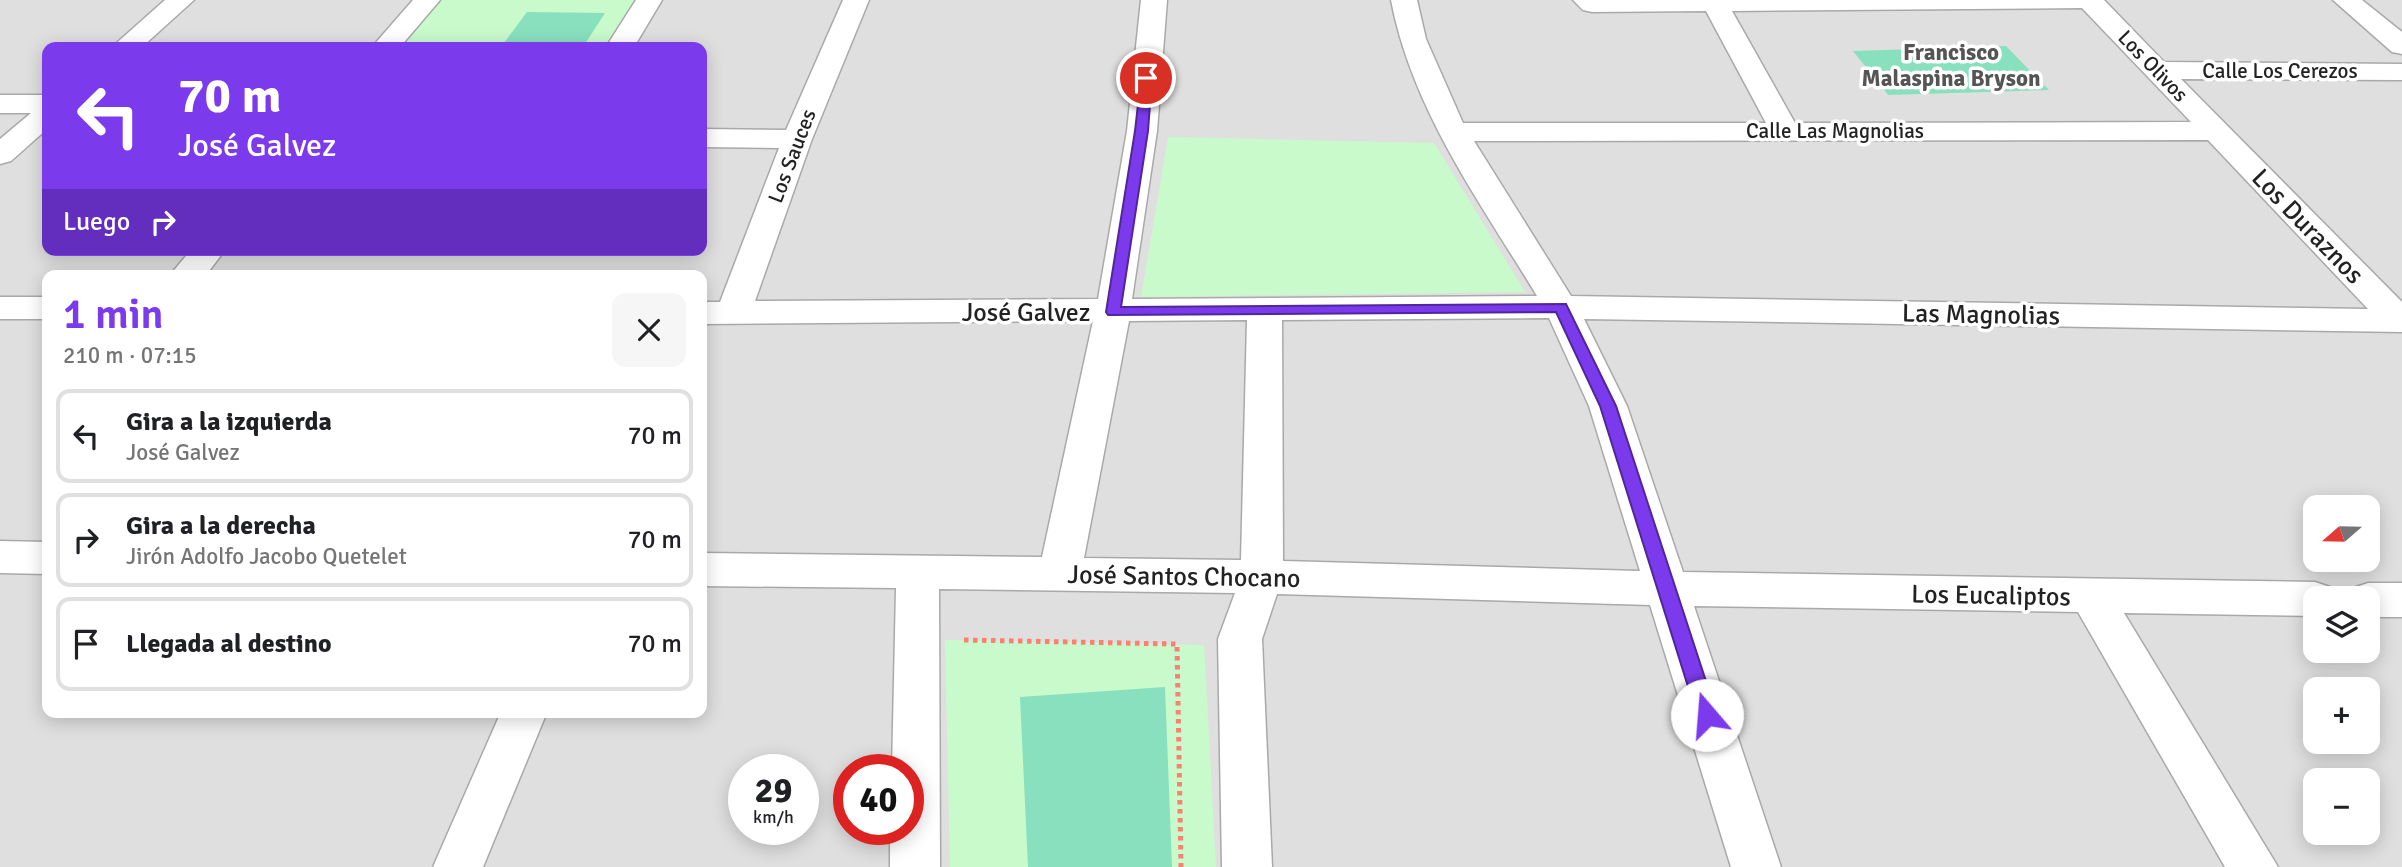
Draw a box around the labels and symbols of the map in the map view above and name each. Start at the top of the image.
street label: Los Olivos [2112,25,2194,107]
district label: Francisco Malaspina Bryson [1861,38,2041,93]
pin [1116,48,1176,108]
street label: Calle Los Cerezos [2202,58,2358,84]
street label: Los Sauces [762,105,822,207]
street label: Calle Las Magnolias [1746,118,1924,144]
street label: Los Duraznos [2244,162,2370,291]
street label: José Galvez [962,297,1090,329]
street label: Las Magnolias [1902,298,2060,332]
north arrow [2303,495,2380,572]
street label: José Santos Chocano [1067,559,1301,595]
street label: Los Eucaliptos [1911,579,2071,613]
position arrow [1670,678,1744,752]
speed limit sign: 40 [833,754,924,845]

